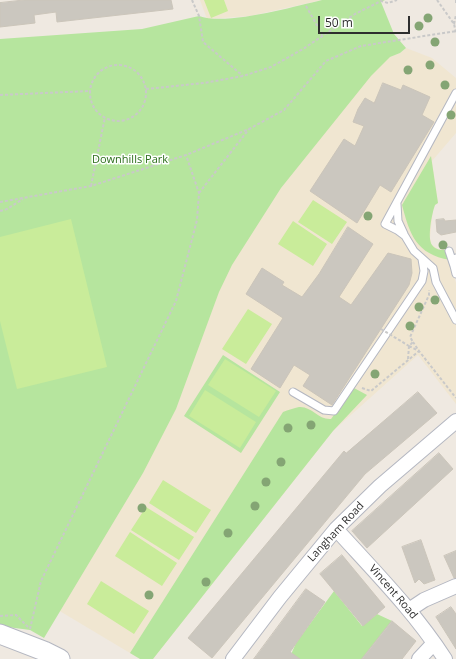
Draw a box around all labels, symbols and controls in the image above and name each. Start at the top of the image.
scale bar [320,8,412,34]
text: 50 m [325,14,353,31]
park label: Downhills Park [92,153,168,167]
street label: Langham Road [305,499,367,565]
street label: Vincent Road [366,562,420,622]

